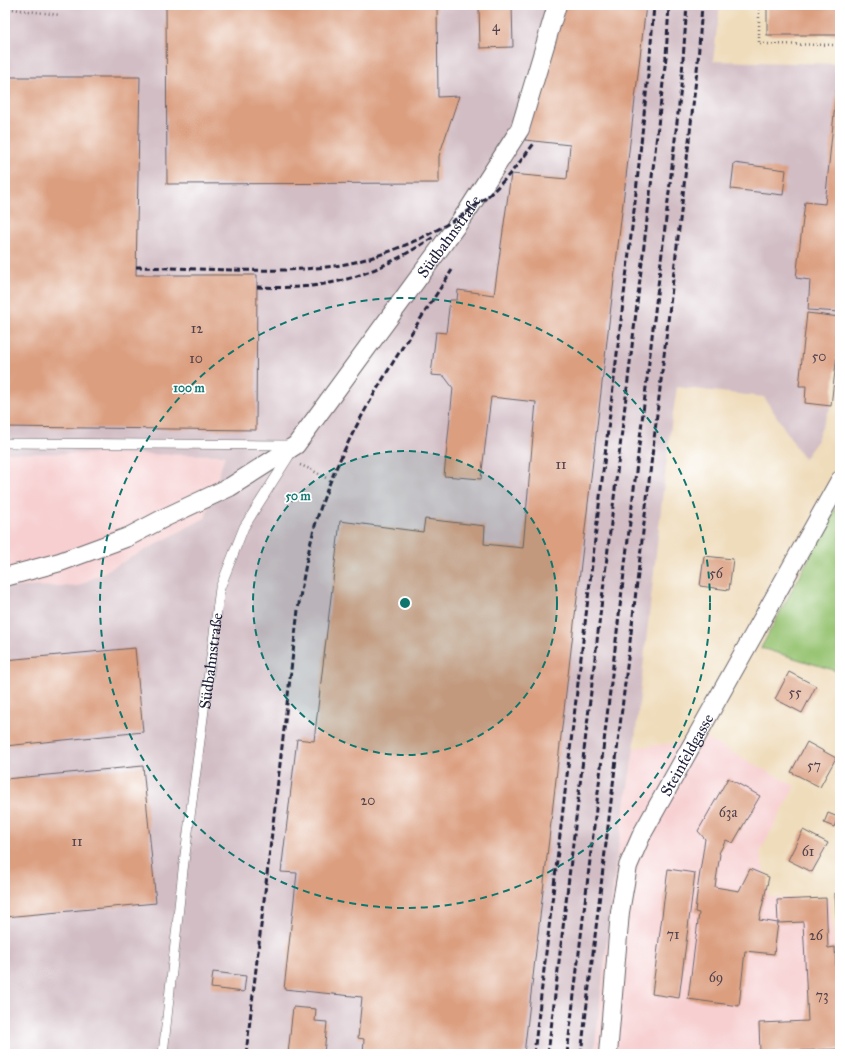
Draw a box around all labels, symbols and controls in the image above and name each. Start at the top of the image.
house number: 4 [492,18,501,35]
street label: Südbahnstraße [412,191,485,281]
house number: 12 [191,320,203,337]
house number: 50 [812,348,826,365]
house number: 10 [189,350,203,367]
text: 100 m [173,381,206,395]
house number: 11 [555,456,567,473]
text: 50 m [285,489,312,503]
house number: 56 [709,565,724,582]
centre of rings [398,596,412,610]
street label: Südbahnstraße [195,611,226,710]
house number: 55 [788,684,802,701]
street label: Steinfeldgasse [656,710,717,799]
house number: 57 [807,757,821,774]
house number: 20 [360,792,376,809]
house number: 63a [719,804,737,821]
house number: 11 [71,833,83,850]
house number: 61 [802,843,815,860]
house number: 71 [666,926,680,943]
house number: 26 [809,927,824,944]
house number: 69 [709,969,723,986]
house number: 73 [815,987,829,1004]

